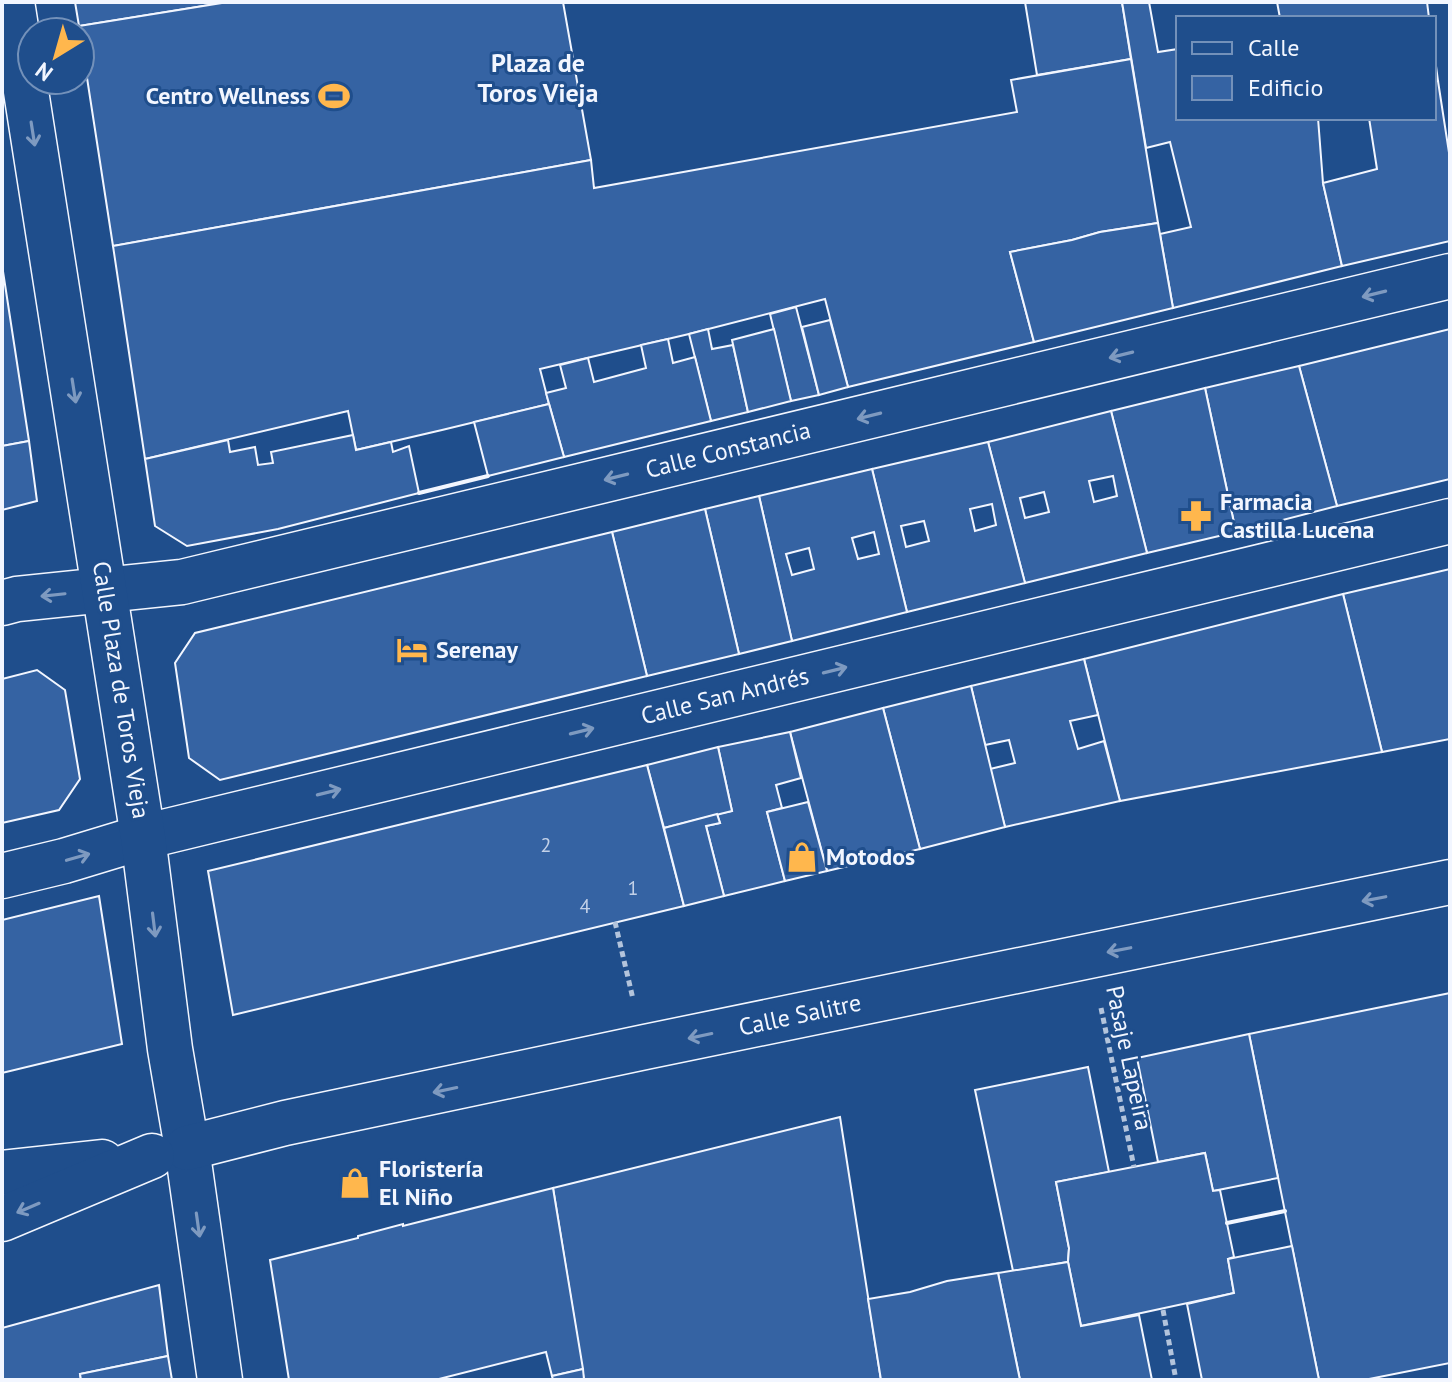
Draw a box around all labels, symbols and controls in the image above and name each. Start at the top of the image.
north arrow [16,16,96,96]
legend [1176,16,1436,120]
text: Calle [1248,32,1299,63]
district label: Plaza de Toros Vieja [478,46,598,109]
text: N [30,56,58,88]
text: Edificio [1248,72,1323,103]
sports icon: Centro Wellness [317,79,351,113]
place label: Centro Wellness [146,80,310,111]
one-way arrow [26,121,41,147]
one-way arrow [1362,287,1388,302]
one-way arrow [1109,348,1135,363]
one-way arrow [67,378,82,403]
one-way arrow [856,409,882,424]
street label: Calle Constancia [642,414,814,485]
one-way arrow [604,470,629,485]
place label: Farmacia Castilla Lucena [1220,486,1375,545]
pharmacy icon: Farmacia Castilla Lucena [1179,499,1213,533]
street label: Calle Plaza de Toros Vieja [86,559,157,821]
one-way arrow [41,588,67,603]
hotel icon: Serenay [395,633,429,667]
place label: Serenay [436,634,519,665]
street label: Calle San Andrés [638,660,812,731]
one-way arrow [821,662,847,677]
one-way arrow [569,723,594,738]
one-way arrow [316,784,342,799]
house number: 2 [541,832,551,858]
shop icon: Motodos [785,840,819,874]
place label: Motodos [826,841,915,872]
one-way arrow [64,849,90,864]
house number: 1 [628,875,638,901]
one-way arrow [1361,892,1387,907]
house number: 4 [580,893,591,919]
one-way arrow [147,912,162,937]
one-way arrow [1107,943,1132,958]
street label: Pasaje Lapeira [1099,983,1160,1133]
street label: Calle Salitre [736,986,864,1043]
one-way arrow [687,1029,713,1044]
one-way arrow [433,1083,459,1098]
place label: Floristería El Niño [379,1153,483,1212]
shop icon: Floristería El Niño [338,1166,372,1200]
one-way arrow [16,1201,41,1216]
one-way arrow [191,1212,206,1238]

